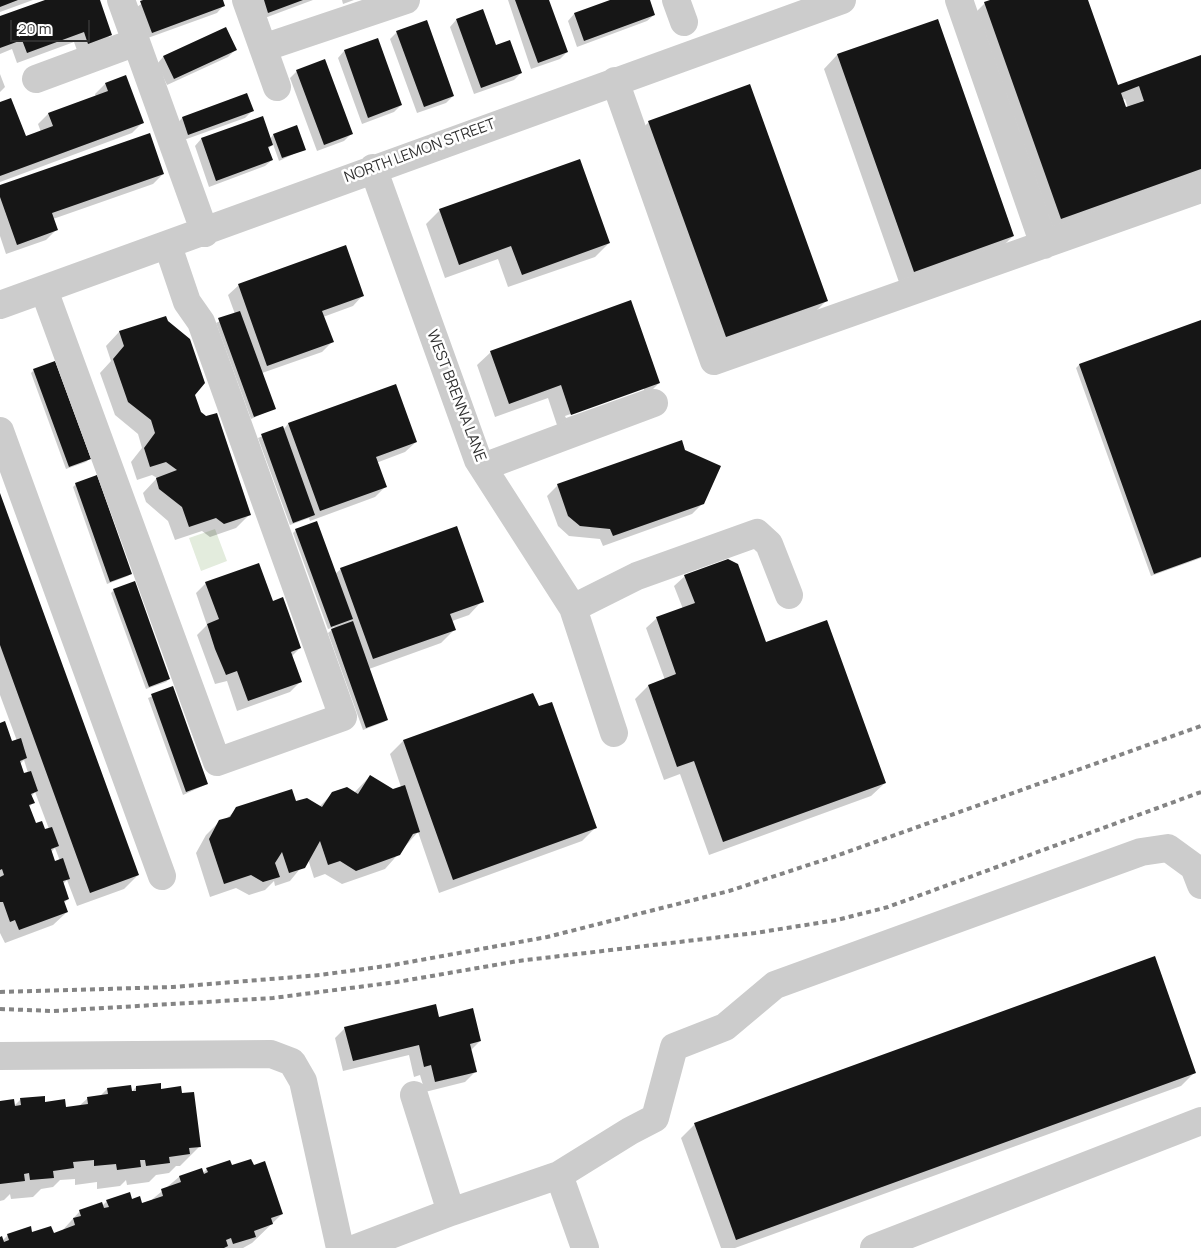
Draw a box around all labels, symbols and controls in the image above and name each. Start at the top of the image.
scale bar [12,10,92,42]
text: 20 m [18,18,51,39]
street label: NORTH LEMON STREET [342,115,498,187]
street label: WEST BRENNA LANE [423,328,489,464]

